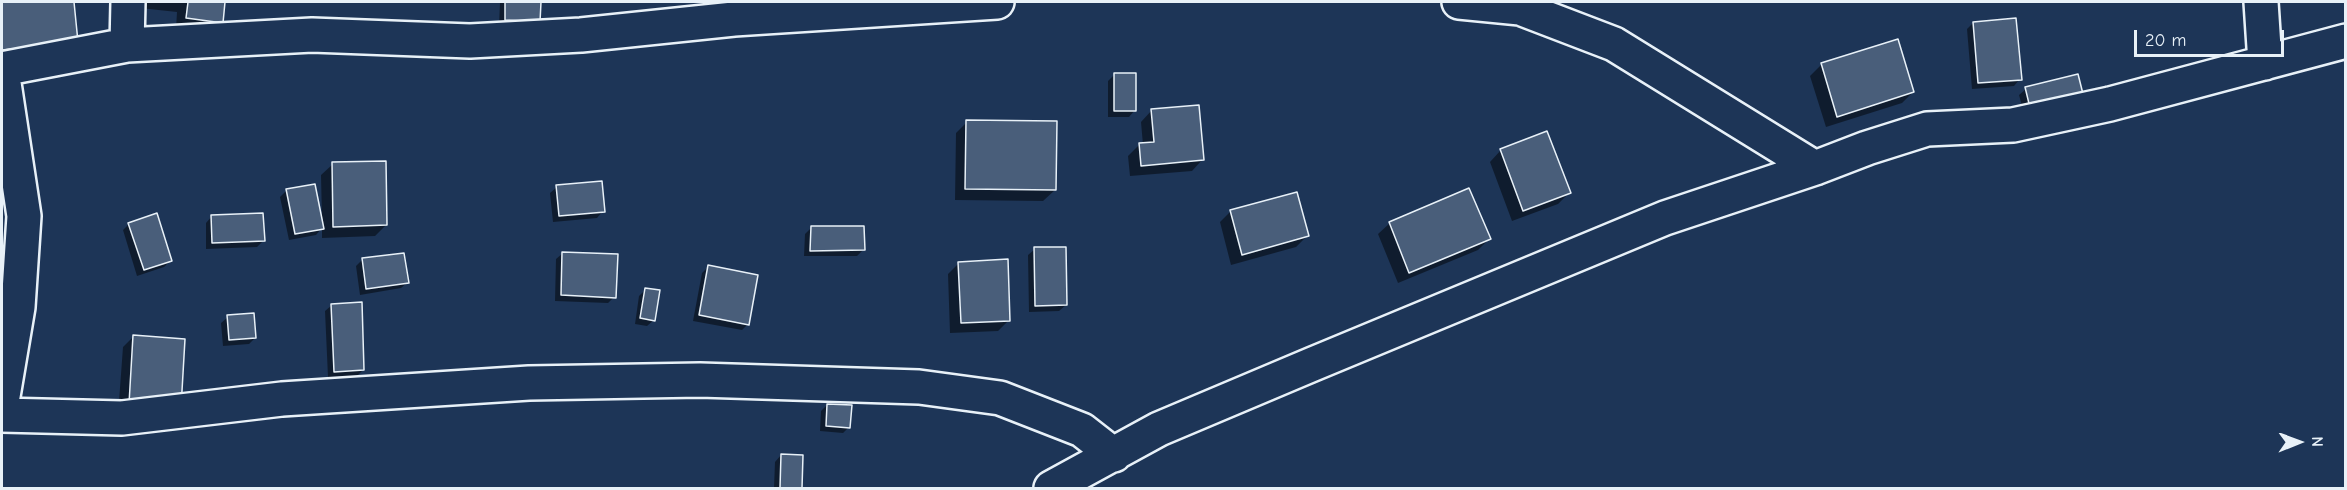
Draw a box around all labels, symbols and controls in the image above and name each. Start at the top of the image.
scale bar [2137,18,2287,56]
text: 20 m [2145,30,2186,51]
north arrow [2269,412,2329,472]
text: N [2308,436,2326,447]

